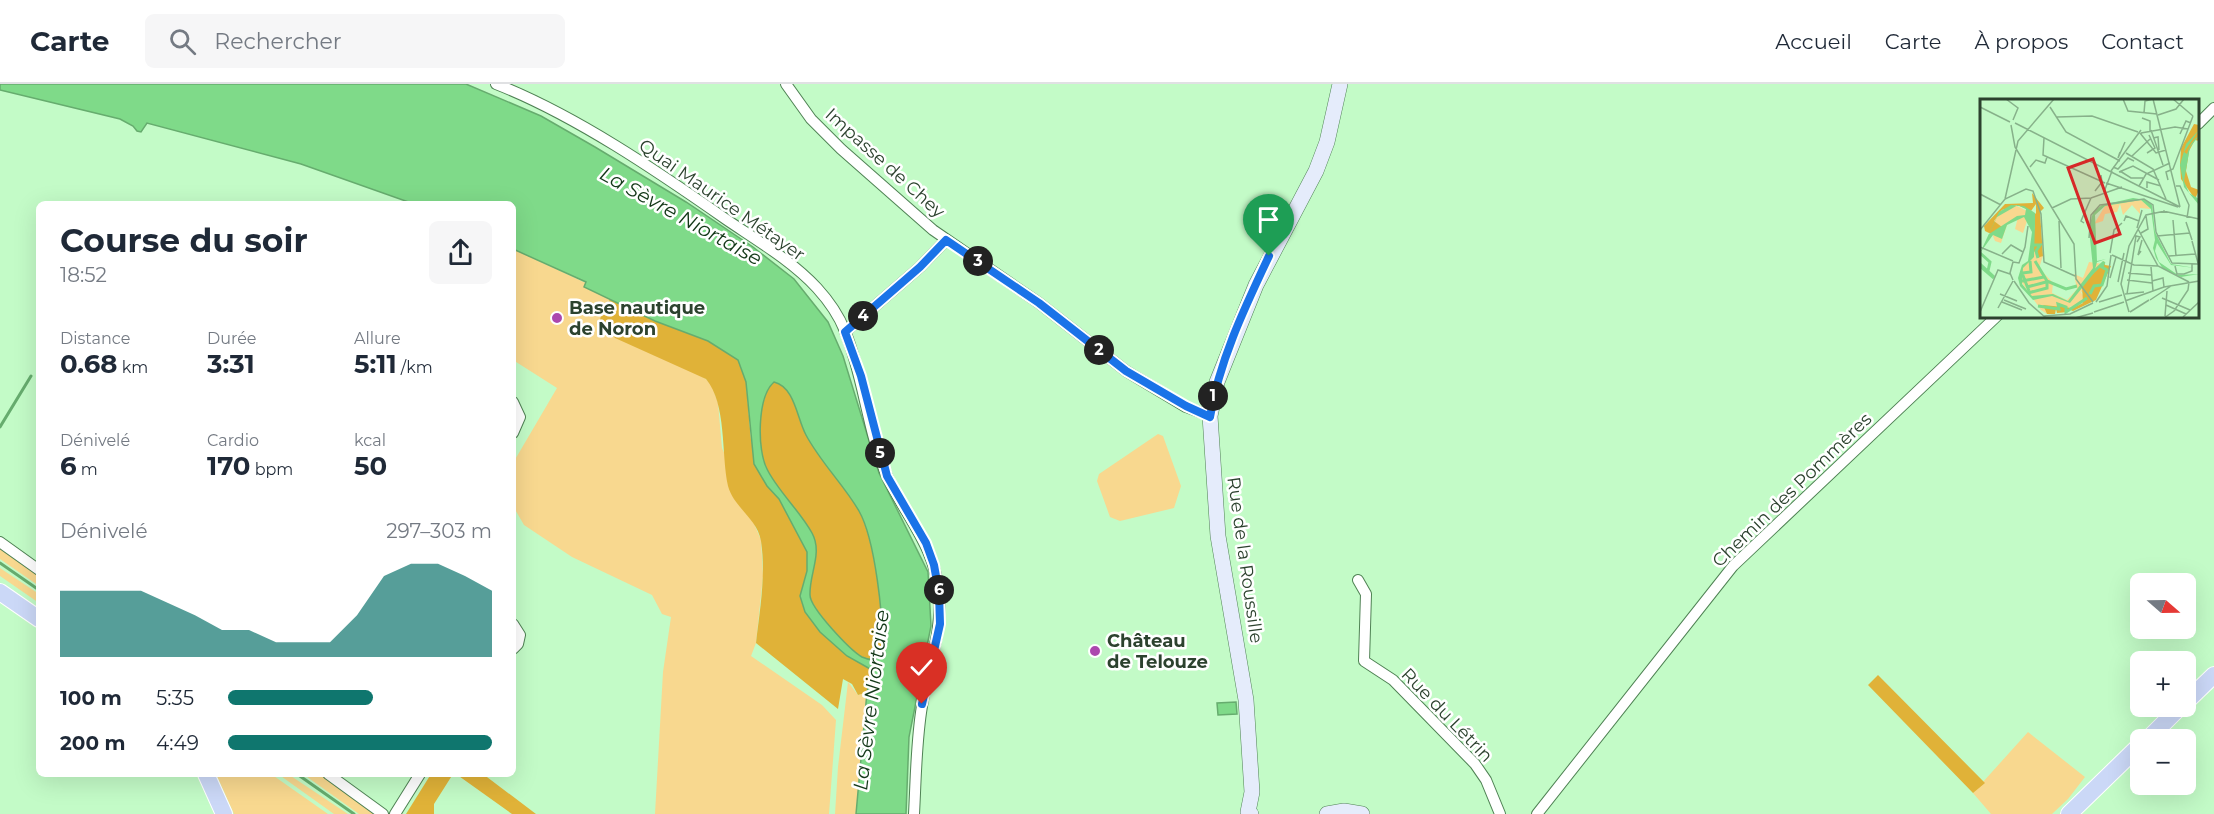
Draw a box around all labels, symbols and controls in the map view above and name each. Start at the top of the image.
search box [145,14,565,68]
text: Carte [30,24,109,58]
icon: search [166,25,199,58]
text: Rechercher [214,28,342,55]
text: Accueil [1775,29,1852,54]
text: Carte [1885,29,1941,54]
text: À propos [1974,29,2068,54]
text: Contact [2101,29,2184,54]
inset map [1980,99,2199,318]
street label: Impasse de Chey [821,103,950,223]
street label: Quai Maurice Métayer [635,134,809,266]
water label: La Sèvre Niortaise [596,161,766,271]
pin [1243,194,1294,256]
icon: arrive [1252,203,1285,236]
text: Course du soir [60,220,308,260]
button: share [429,221,492,284]
pin: 3 [963,246,993,276]
text: 3 [973,251,983,270]
text: 18:52 [60,263,107,287]
place label: Base nautique de Noron [569,297,705,340]
pin: 4 [848,301,878,331]
text: 4 [857,306,869,325]
marker: Base nautique de Noron [550,311,564,325]
text: Distance [60,329,130,348]
text: Durée [207,329,257,348]
text: Allure [354,329,401,348]
pin: 2 [1084,335,1114,365]
text: 2 [1094,340,1104,359]
text: 0.68 [60,348,118,380]
text: 3:31 [207,348,255,380]
text: 5:11 [354,348,397,380]
text: km [118,358,148,377]
text: /km [397,358,433,377]
pin: 1 [1198,381,1228,411]
text: 1 [1210,386,1216,405]
street label: Chemin des Pommères [1708,408,1876,572]
text: Dénivelé [60,431,130,450]
text: Cardio [207,431,259,450]
text: kcal [354,431,386,450]
pin: 5 [865,438,895,468]
text: 5 [875,443,885,462]
text: 6 [60,450,77,482]
text: 170 [207,450,250,482]
text: 50 [354,450,387,482]
text: m [77,460,98,479]
text: bpm [250,460,293,479]
street label: Rue de la Roussille [1222,475,1268,645]
text: Dénivelé [60,519,148,543]
text: 297–303 m [386,519,492,543]
north arrow [2130,573,2196,639]
map controls [2130,573,2196,795]
pin: 6 [924,575,954,605]
text: 6 [934,580,944,599]
water label: La Sèvre Niortaise [848,608,894,792]
place label: Château de Telouze [1107,630,1208,673]
pin [896,642,947,704]
marker: Château de Telouze [1088,644,1102,658]
icon: check [905,651,938,684]
button: + [2130,651,2196,717]
street label: Rue du Létrin [1397,663,1497,767]
text: 100 m [60,686,122,710]
text: 5:35 [156,686,194,710]
button: − [2130,729,2196,795]
text: 200 m [60,731,126,755]
text: 4:49 [156,731,199,755]

